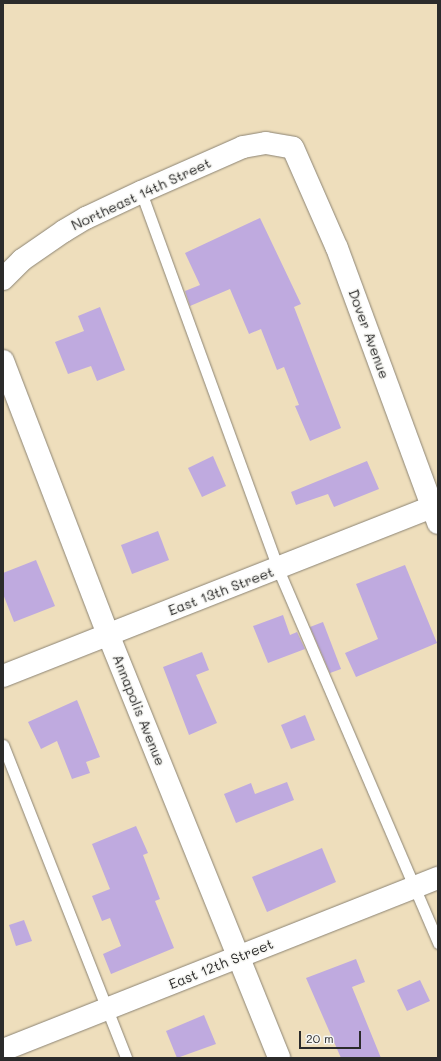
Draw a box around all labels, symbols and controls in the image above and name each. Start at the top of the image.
street label: Northeast 14th Street [69,154,213,234]
street label: Dover Avenue [345,287,393,381]
street label: East 13th Street [166,563,276,619]
street label: Annapolis Avenue [109,652,169,768]
street label: East 12th Street [166,935,276,993]
scale bar [301,1023,363,1049]
text: 20 m [306,1030,334,1046]

